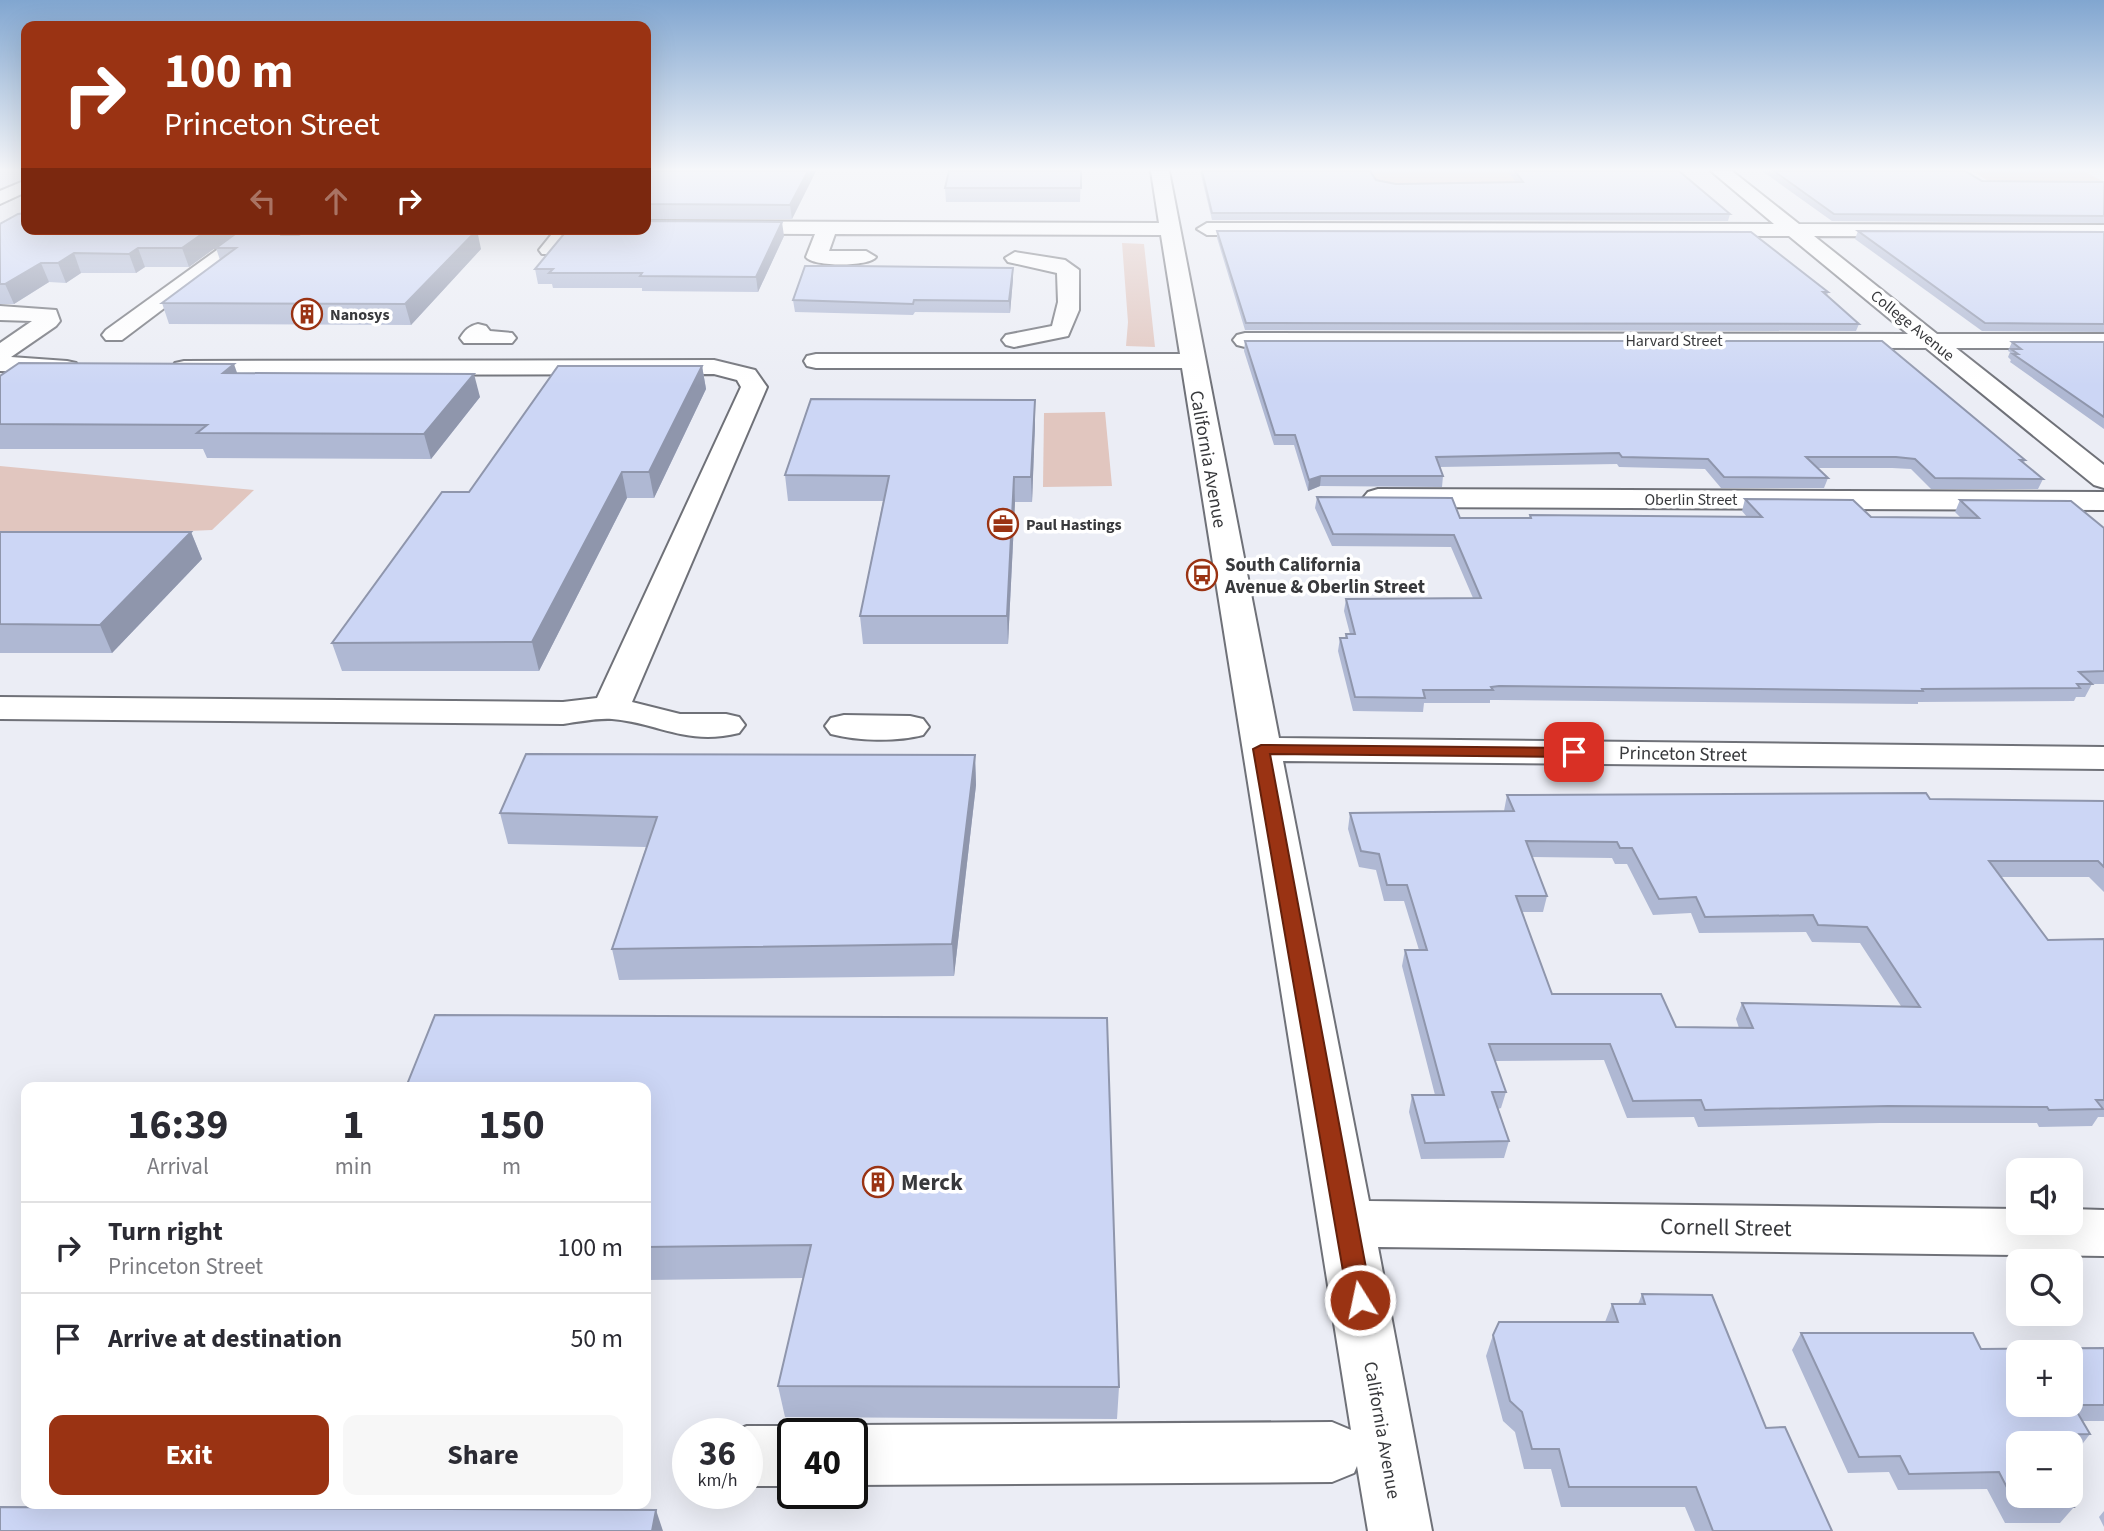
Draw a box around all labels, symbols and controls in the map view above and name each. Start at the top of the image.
text: 100 m [164,37,293,107]
icon: right [49,49,140,140]
text: Princeton Street [164,102,380,148]
icon: left [244,182,282,220]
icon: ahead [317,182,355,220]
icon: right [390,182,428,220]
street label: College Avenue [1866,285,1959,366]
building icon: Nanosys [290,297,324,331]
place label: Nanosys [330,304,390,326]
street label: Harvard Street [1625,330,1723,352]
street label: California Avenue [1182,388,1233,530]
street label: Oberlin Street [1644,489,1738,511]
office icon: Paul Hastings [986,507,1020,541]
place label: Paul Hastings [1026,514,1122,536]
place label: South California Avenue & Oberlin Street [1224,552,1425,601]
bus stop icon: South California Avenue & Oberlin Street [1185,558,1219,592]
pin [1544,722,1604,782]
icon: arrive [1555,733,1593,771]
street label: Princeton Street [1619,740,1748,769]
text: 16:39 [127,1095,229,1155]
text: 1 [342,1095,364,1155]
text: 150 [478,1095,545,1155]
text: Arrival [147,1150,209,1183]
text: min [335,1150,372,1183]
text: m [502,1150,521,1183]
map controls [2006,1158,2083,1508]
button: sound [2006,1158,2083,1235]
building icon: Merck [861,1165,895,1199]
place label: Merck [901,1166,963,1199]
street label: Cornell Street [1660,1210,1792,1245]
text: Turn right [108,1213,223,1250]
icon: right [49,1229,87,1267]
text: 100 m [557,1229,623,1266]
button: search [2006,1249,2083,1326]
text: Princeton Street [108,1250,263,1283]
position arrow [1323,1263,1397,1337]
icon: arrive [49,1320,87,1358]
text: Arrive at destination [108,1320,342,1357]
text: 50 m [570,1320,623,1357]
button: + [2006,1340,2083,1417]
street label: California Avenue [1356,1359,1407,1501]
button: Exit [49,1415,329,1495]
button: Share [343,1415,623,1495]
speed limit sign: 40 [777,1418,868,1509]
text: 36 [699,1429,736,1479]
button: − [2006,1431,2083,1508]
text: km/h [698,1468,737,1493]

